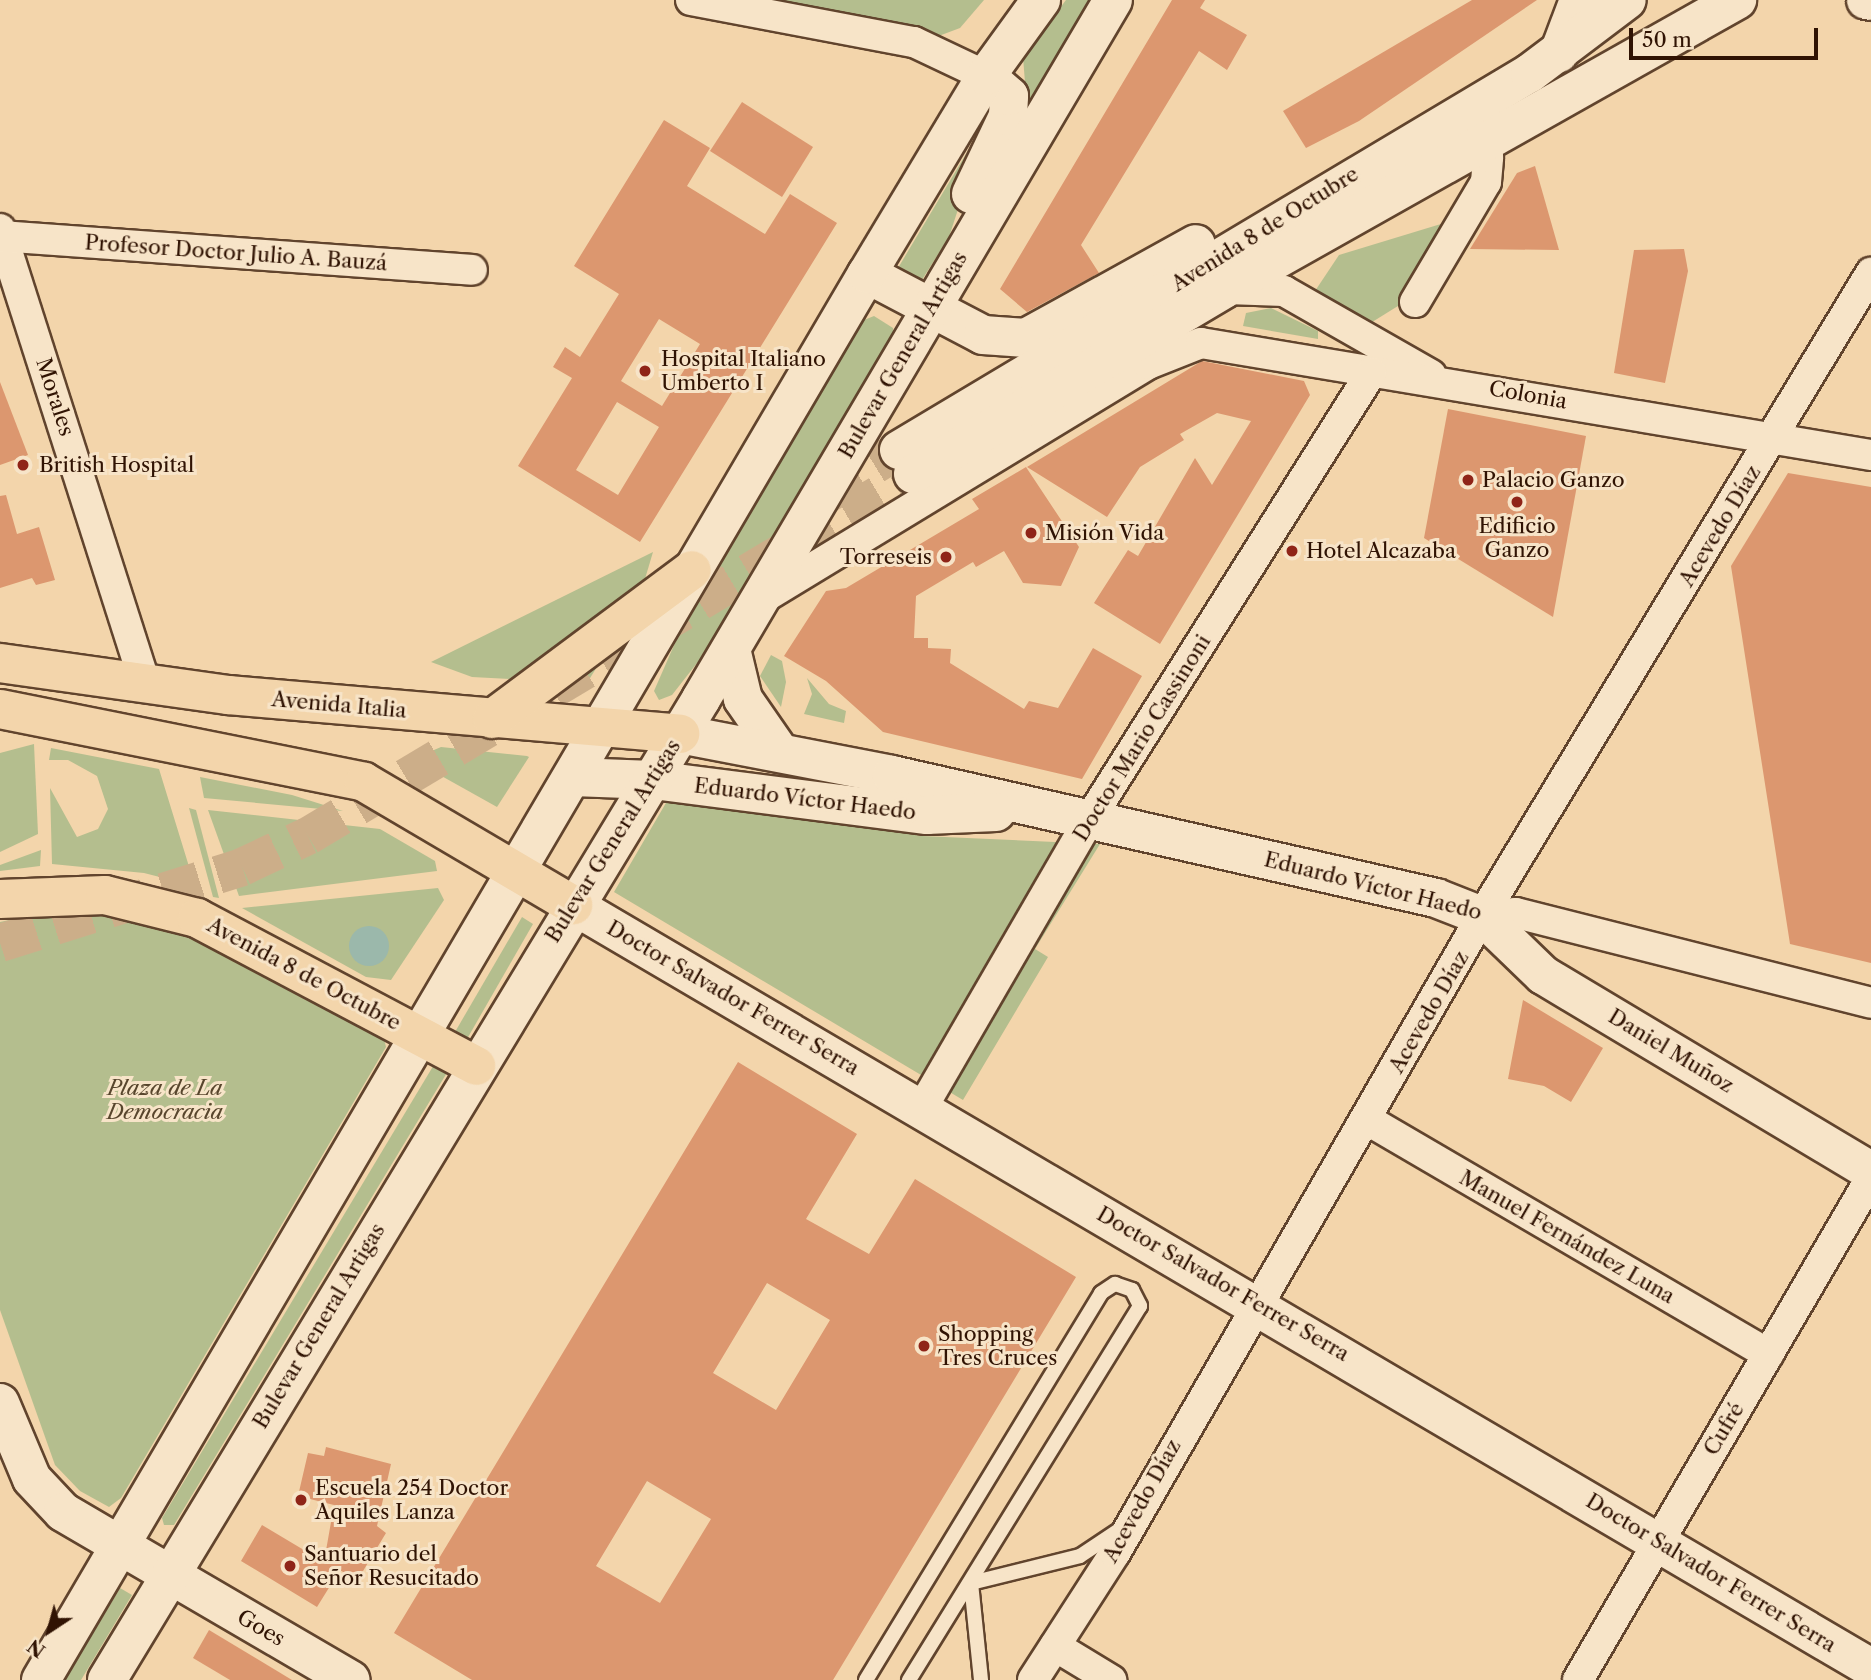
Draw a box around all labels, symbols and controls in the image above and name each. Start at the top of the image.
scale bar [1633,14,1822,58]
text: 50 m [1642,27,1692,52]
street label: Avenida 8 de Octubre [1167,161,1363,297]
street label: Profesor Doctor Julio A. Bauzá [83,230,389,276]
street label: Bulevar General Artigas [833,246,973,464]
place label: Hospital Italiano Umberto I [661,346,826,396]
street label: Morales [31,355,79,439]
marker: Hospital Italiano Umberto I [635,361,655,381]
street label: Colonia [1487,376,1569,414]
place label: British Hospital [39,452,194,478]
marker: British Hospital [13,455,33,475]
street label: Acevedo Díaz [1674,461,1766,591]
place label: Palacio Ganzo [1482,467,1625,493]
marker: Palacio Ganzo [1460,472,1476,488]
marker: Edificio Ganzo [1509,494,1525,510]
place label: Edificio Ganzo [1478,513,1556,563]
place label: Misión Vida [1045,520,1165,546]
marker: Misión Vida [1023,525,1039,541]
place label: Hotel Alcazaba [1306,538,1457,564]
marker: Hotel Alcazaba [1284,543,1300,559]
place label: Torreseis [840,544,932,570]
marker: Torreseis [938,549,954,565]
street label: Doctor Mario Cassinoni [1068,630,1216,846]
street label: Avenida Italia [270,687,408,723]
street label: Bulevar General Artigas [540,734,686,948]
street label: Eduardo Víctor Haedo [692,773,918,825]
street label: Eduardo Víctor Haedo [1261,847,1485,925]
street label: Avenida 8 de Octubre [203,912,405,1036]
street label: Doctor Salvador Ferrer Serra [602,915,864,1081]
street label: Acevedo Díaz [1384,946,1474,1078]
street label: Daniel Muñoz [1604,1004,1738,1098]
park label: Plaza de La Democracia [107,1075,223,1125]
street label: Manuel Fernández Luna [1455,1165,1679,1309]
street label: Doctor Salvador Ferrer Serra [1092,1201,1354,1367]
street label: Bulevar General Artigas [247,1218,391,1434]
place label: Shopping Tres Cruces [938,1321,1057,1371]
marker: Shopping Tres Cruces [916,1338,932,1354]
street label: Cufré [1699,1398,1749,1460]
street label: Acevedo Díaz [1098,1435,1186,1567]
place label: Escuela 254 Doctor Aquiles Lanza [315,1475,509,1525]
street label: Doctor Salvador Ferrer Serra [1581,1488,1841,1658]
marker: Escuela 254 Doctor Aquiles Lanza [293,1492,309,1508]
place label: Santuario del Señor Resucitado [304,1541,479,1591]
marker: Santuario del Señor Resucitado [282,1558,298,1574]
north arrow [14,1596,84,1666]
street label: Goes [233,1604,289,1652]
text: N [23,1634,50,1663]

